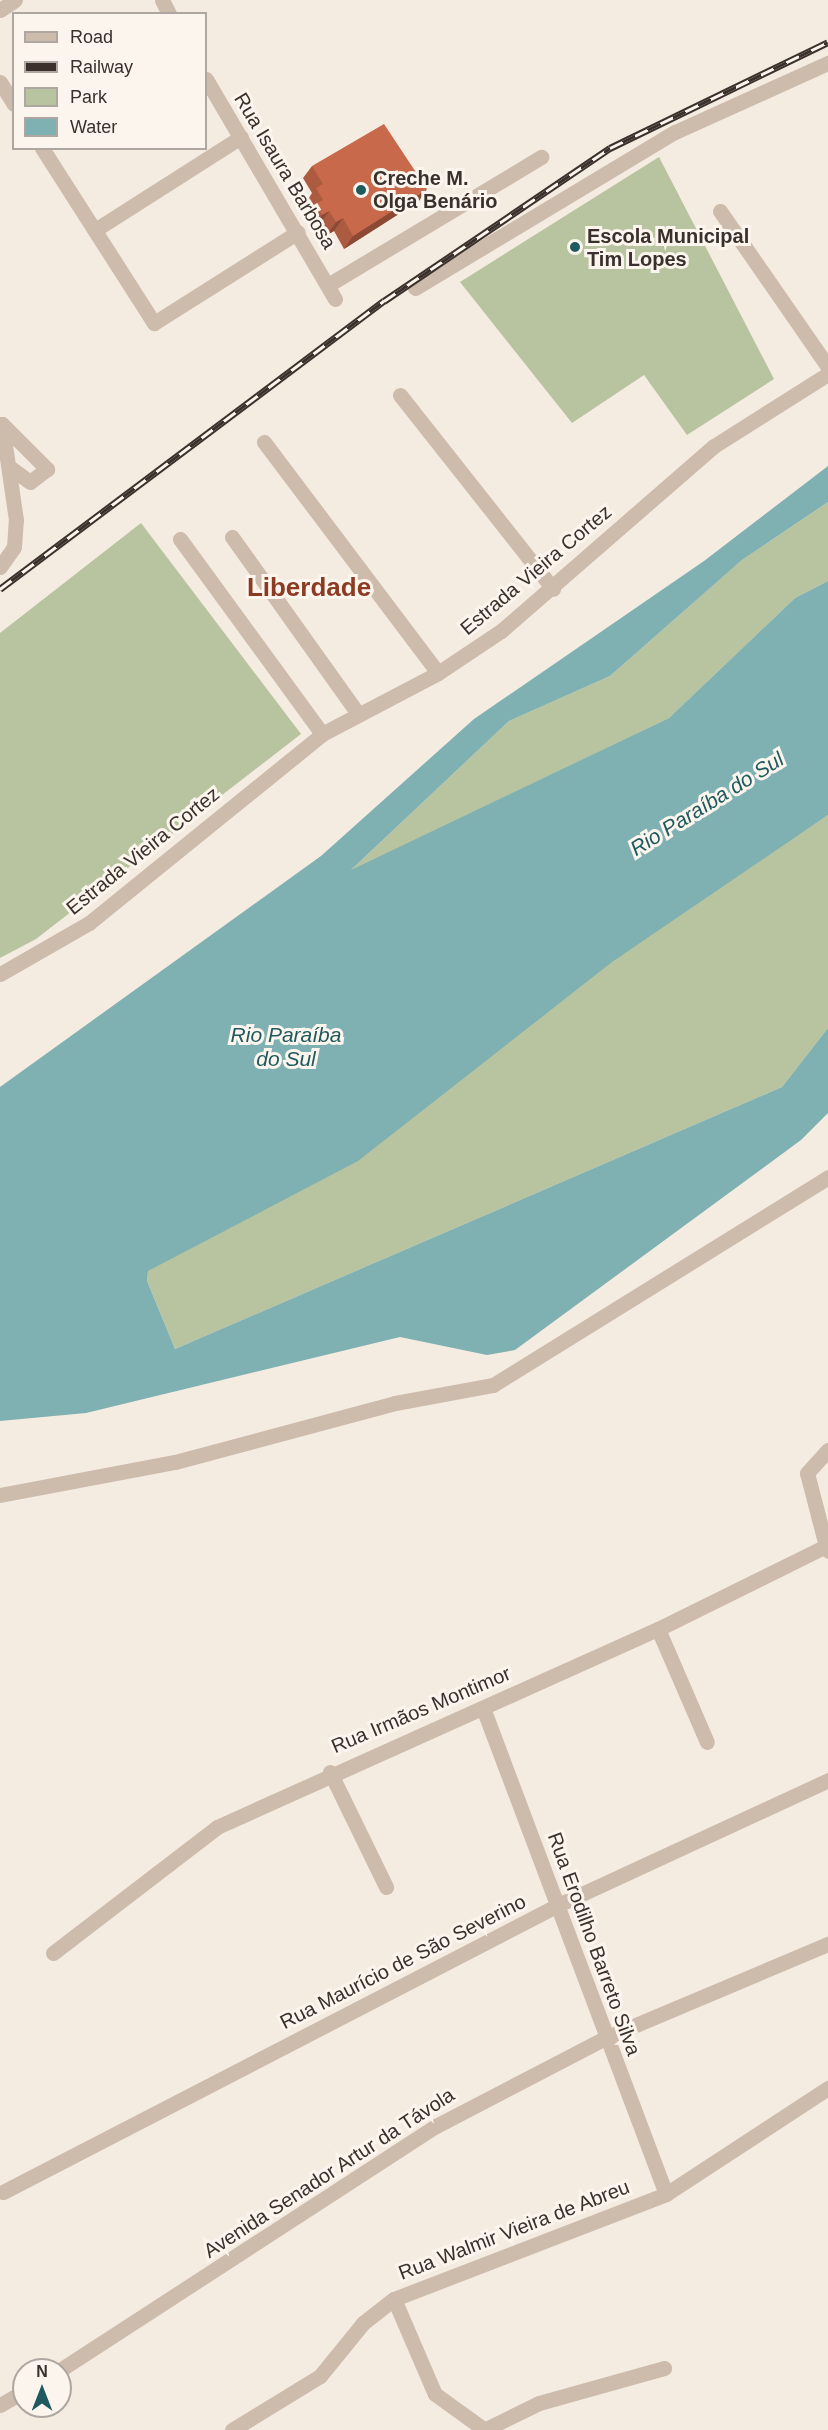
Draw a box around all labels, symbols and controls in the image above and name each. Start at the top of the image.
legend [12,12,207,150]
text: Road [70,27,113,47]
text: Railway [70,57,133,77]
text: Park [70,87,107,107]
street label: Rua Isaura Barbosa [229,89,341,253]
text: Water [70,117,117,137]
place label: Creche M. Olga Benário [373,166,497,213]
marker: Creche M. Olga Benário [354,183,368,197]
place label: Escola Municipal Tim Lopes [587,224,749,271]
marker: Escola Municipal Tim Lopes [568,240,582,254]
street label: Estrada Vieira Cortez [456,500,616,640]
district label: Liberdade [247,572,371,604]
water label: Rio Paraíba do Sul [626,747,788,861]
street label: Estrada Vieira Cortez [62,782,224,920]
water label: Rio Paraíba do Sul [231,1022,341,1072]
street label: Rua Irmãos Montimor [328,1661,514,1759]
street label: Rua Erodilho Barreto Silva [542,1829,646,2059]
street label: Rua Maurício de São Severino [276,1889,530,2035]
street label: Avenida Senador Artur da Távola [199,2083,459,2263]
street label: Rua Walmir Vieira de Abreu [395,2175,633,2285]
north arrow [12,2358,72,2418]
text: N [36,2363,48,2380]

